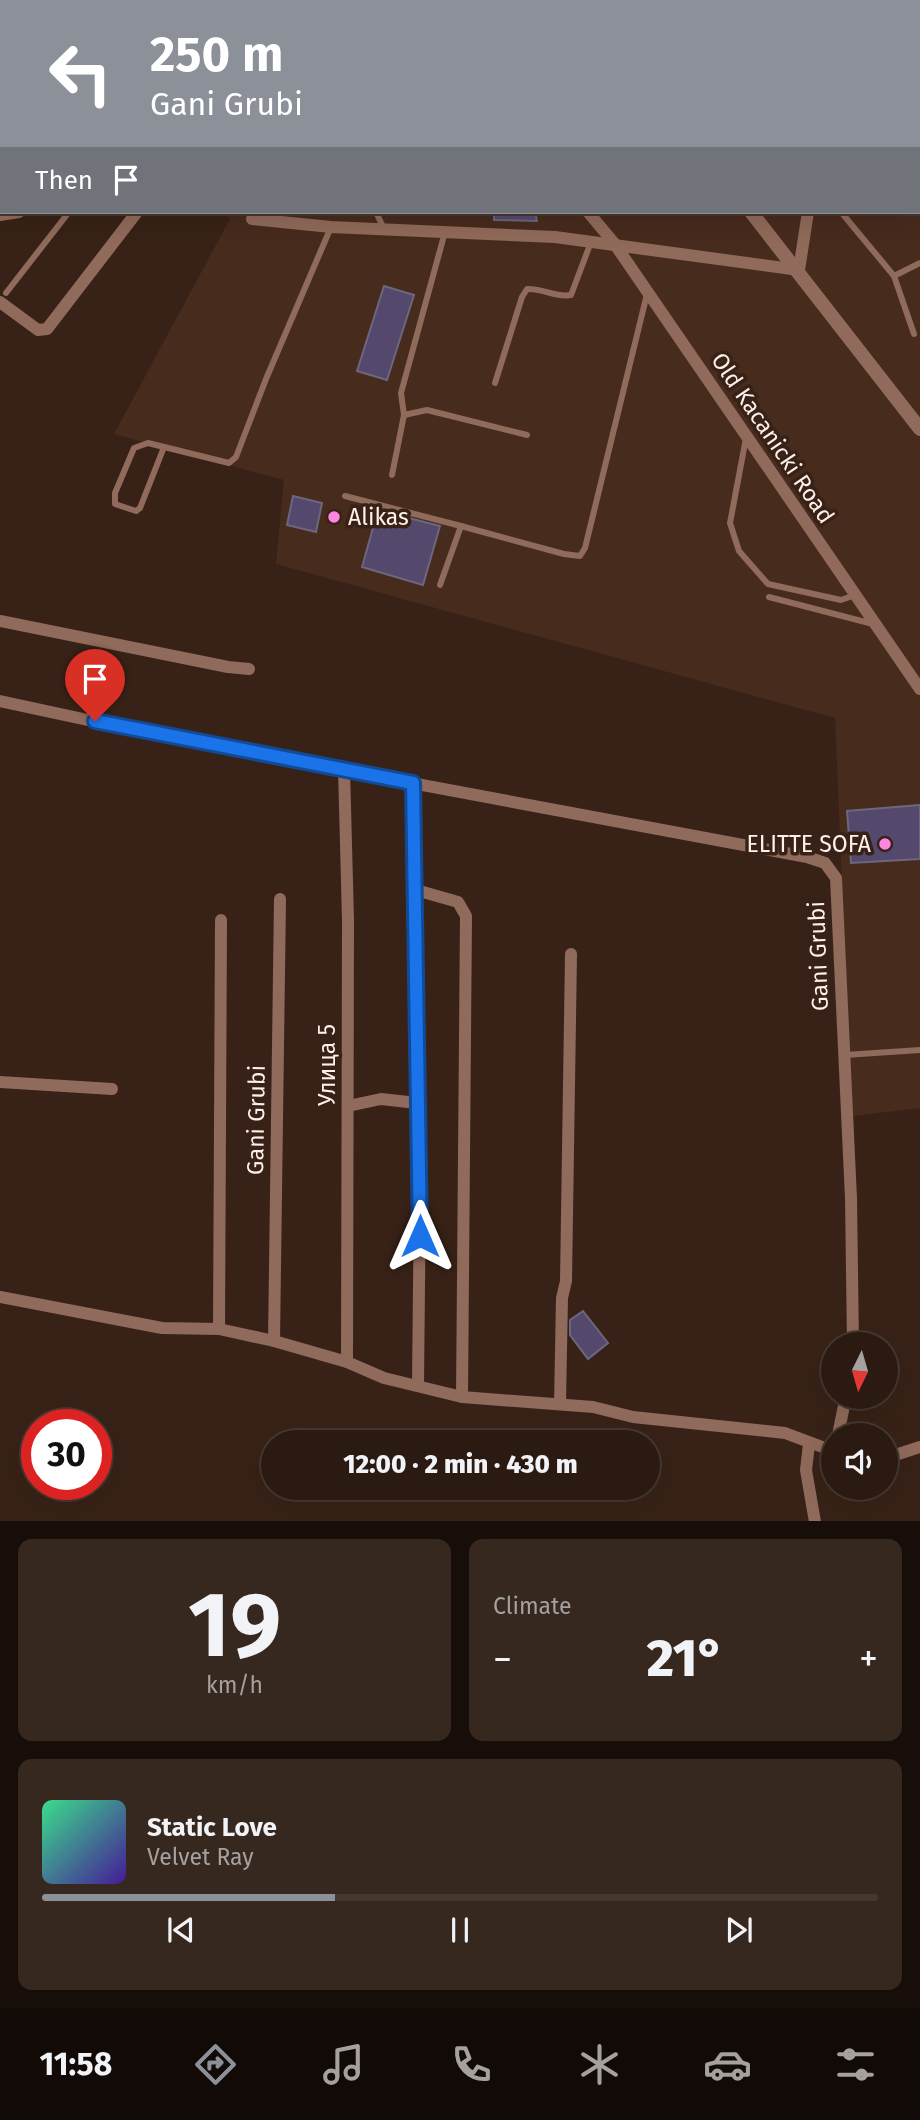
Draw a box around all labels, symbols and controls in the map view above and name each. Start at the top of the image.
text: 250 m [150,25,283,84]
icon: left [35,28,126,119]
text: Gani Grubi [150,85,303,123]
icon: arrive [107,161,145,199]
text: Then [35,165,93,196]
street label: Old Kacanicki Road [705,347,841,529]
place label: Alikas [348,503,409,531]
marker: Alikas [326,509,342,525]
pin [65,649,125,721]
icon: arrive [76,660,114,698]
place label: ELITTE SOFA [747,830,872,858]
marker: ELITTE SOFA [877,836,893,852]
street label: Gani Grubi [802,901,834,1011]
street label: Улица 5 [313,1024,341,1106]
street label: Gani Grubi [241,1065,271,1175]
position arrow [383,1199,457,1273]
north arrow [821,1332,898,1409]
map controls [821,1332,898,1500]
speed limit sign: 30 [21,1409,112,1500]
button: sound [821,1423,898,1500]
text: 12:00 · 2 min · 430 m [343,1449,578,1480]
text: 19 [188,1571,281,1680]
text: Climate [493,1592,572,1620]
text: 21° [647,1627,724,1690]
text: − [493,1636,512,1682]
text: + [859,1636,878,1682]
text: km/h [206,1671,263,1699]
text: Static Love [147,1812,277,1843]
text: Velvet Ray [147,1843,254,1871]
icon: previous [162,1911,200,1949]
icon: pause [441,1911,479,1949]
icon: next [720,1911,758,1949]
icon: directions [191,2040,240,2089]
icon: music [319,2040,368,2089]
icon: phone [447,2040,496,2089]
icon: climate [575,2040,624,2089]
icon: car [703,2040,752,2089]
icon: filters [831,2040,880,2089]
text: 11:58 [40,2045,112,2083]

